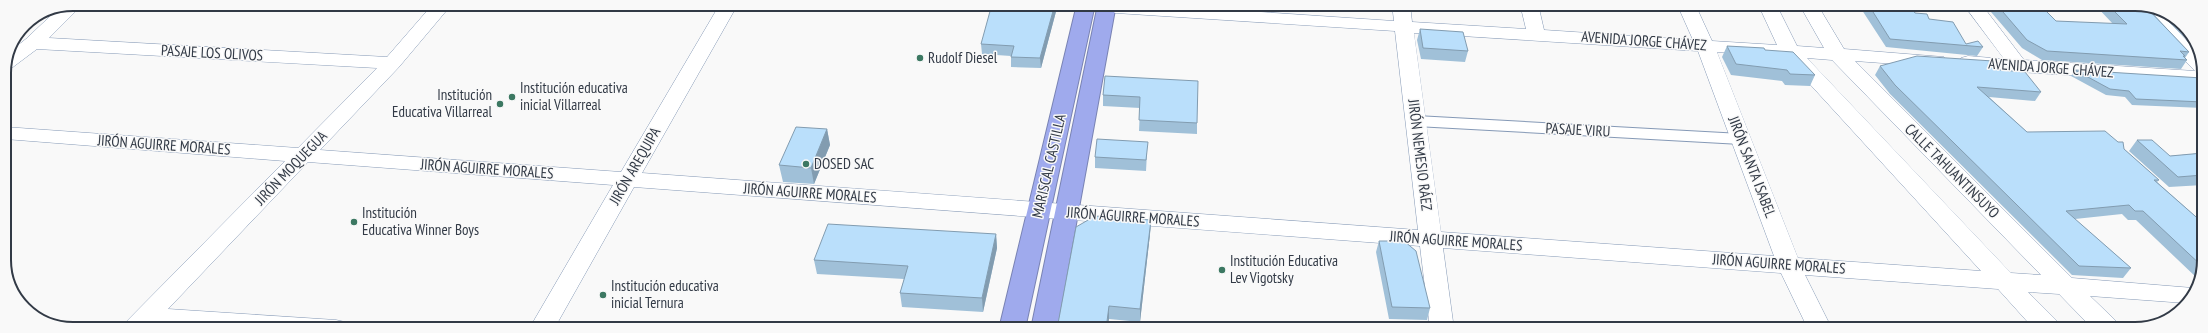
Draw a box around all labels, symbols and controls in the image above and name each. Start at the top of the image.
street label: AVENIDA JORGE CHÁVEZ [1581,27,1708,54]
street label: PASAJE LOS OLIVOS [160,40,264,65]
place label: Rudolf Diesel [928,48,998,67]
marker: Rudolf Diesel [915,53,925,63]
street label: AVENIDA JORGE CHÁVEZ [1988,54,2115,81]
place label: Institución educativa inicial Villarreal [520,78,628,114]
place label: Institución Educativa Villarreal [392,85,492,121]
marker: Institución educativa inicial Villarreal [507,92,517,102]
street label: JIRÓN NEMESIO RÁEZ [1404,97,1437,212]
marker: Institución Educativa Villarreal [495,99,505,109]
street label: MARISCAL CASTILLA [1027,111,1070,220]
street label: JIRÓN SANTA ISABEL [1724,112,1781,221]
street label: PASAJE VIRU [1545,118,1611,141]
street label: CALLE TAHUANTINSUYO [1901,119,2004,222]
street label: JIRÓN AREQUIPA [604,123,665,209]
street label: JIRÓN MOQUEGUA [250,126,331,209]
street label: JIRÓN AGUIRRE MORALES [96,130,231,159]
street label: JIRÓN AGUIRRE MORALES [419,154,554,183]
place label: DOSED SAC [814,154,874,173]
marker: DOSED SAC [801,159,811,169]
street label: JIRÓN AGUIRRE MORALES [742,178,877,207]
street label: JIRÓN AGUIRRE MORALES [1065,202,1200,231]
place label: Institución Educativa Winner Boys [362,203,479,239]
marker: Institución Educativa Winner Boys [349,217,359,227]
street label: JIRÓN AGUIRRE MORALES [1388,226,1523,255]
street label: JIRÓN AGUIRRE MORALES [1711,249,1846,278]
place label: Institución Educativa Lev Vigotsky [1230,251,1338,287]
marker: Institución Educativa Lev Vigotsky [1217,265,1227,275]
place label: Institución educativa inicial Ternura [611,276,719,312]
marker: Institución educativa inicial Ternura [598,290,608,300]

